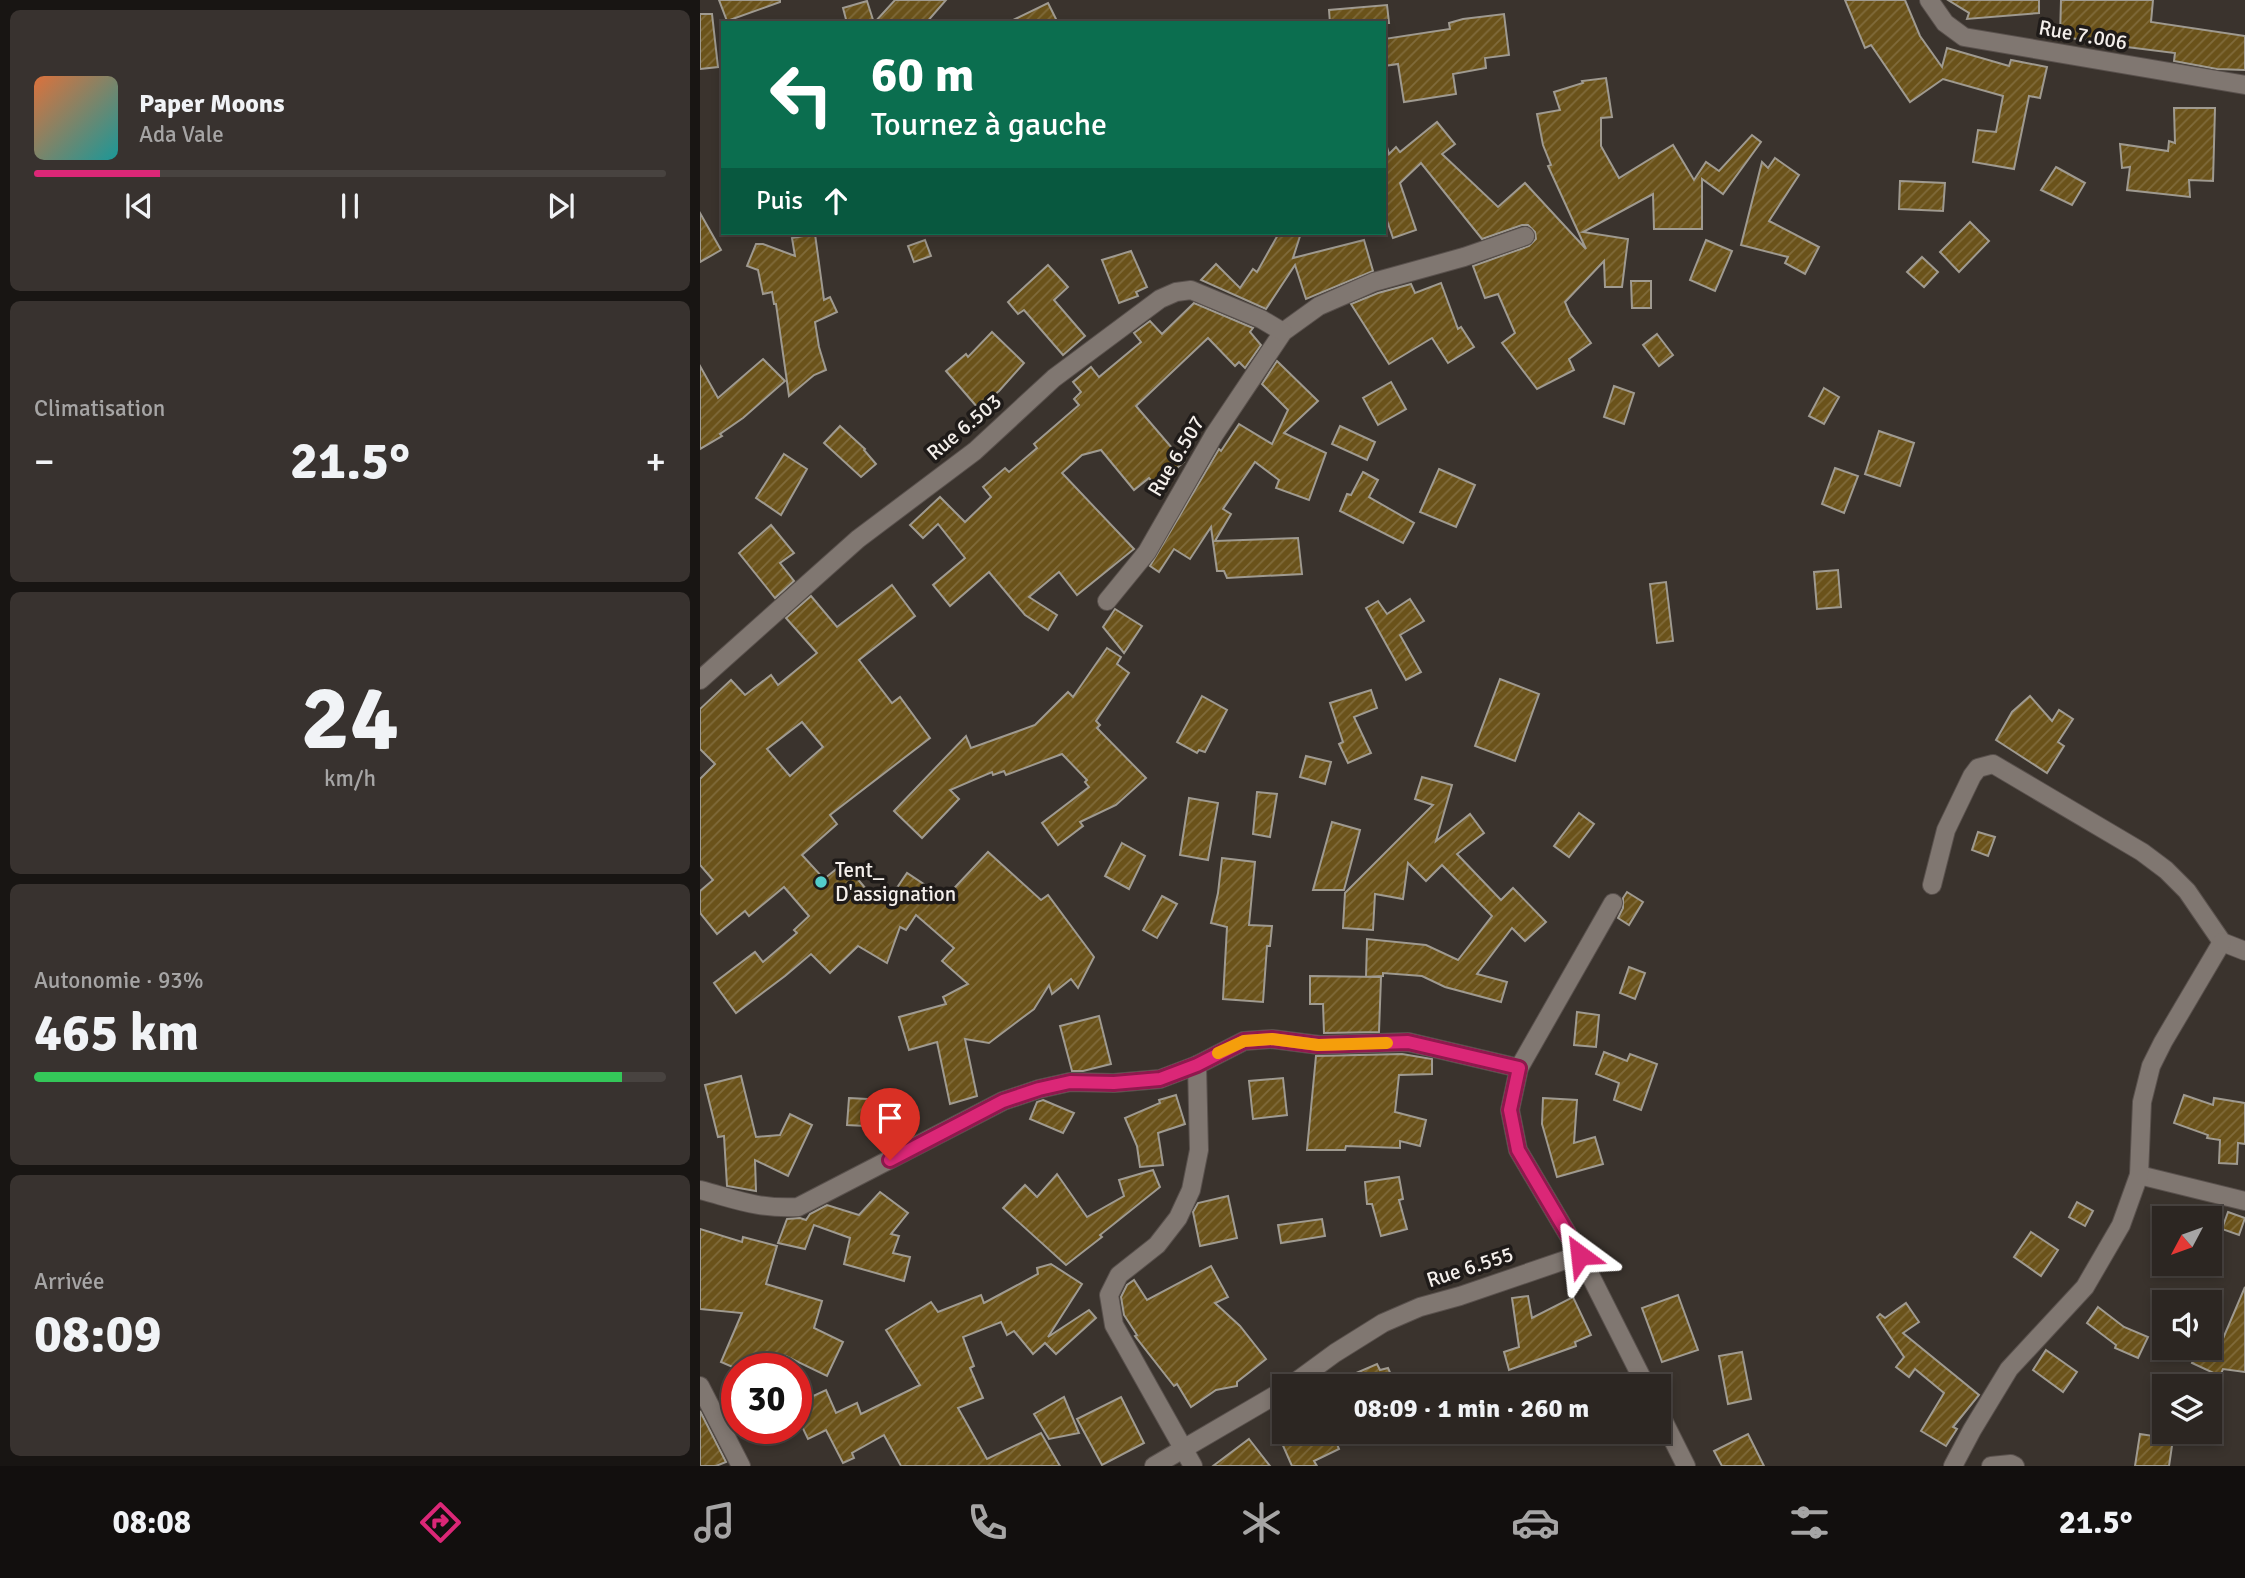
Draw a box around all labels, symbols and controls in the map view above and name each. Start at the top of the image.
street label: Rue 7.006 [2037,14,2129,56]
text: 60 m [871,45,974,105]
icon: left [756,49,847,140]
text: Paper Moons [139,88,285,120]
text: Tournez à gauche [871,105,1107,144]
text: Ada Vale [139,120,224,149]
icon: ahead [817,182,855,220]
text: Puis [756,185,803,217]
icon: previous [120,187,158,225]
icon: pause [331,187,369,225]
icon: next [542,187,580,225]
street label: Rue 6.503 [921,388,1007,466]
text: Climatisation [34,394,165,423]
street label: Rue 6.507 [1142,411,1210,501]
text: 21.5° [290,429,410,493]
text: − [34,438,55,485]
text: + [645,438,666,485]
text: 24 [301,662,399,775]
text: km/h [324,764,376,793]
place label: Tent_ D'assignation [835,857,956,907]
marker: Tent_ D'assignation [813,874,829,890]
text: Autonomie · 93% [34,966,204,995]
text: 465 km [34,1001,199,1065]
pin [860,1088,920,1160]
icon: arrive [871,1099,909,1137]
north arrow [2152,1206,2222,1276]
map controls [2152,1206,2222,1444]
position arrow [1543,1218,1617,1292]
street label: Rue 6.555 [1423,1241,1517,1293]
text: Arrivée [34,1267,105,1296]
button: sound [2152,1290,2222,1360]
text: 08:09 [34,1302,162,1366]
speed limit sign: 30 [721,1353,812,1444]
button: layers [2152,1374,2222,1444]
text: 08:09 · 1 min · 260 m [1354,1393,1589,1425]
icon: directions [416,1498,465,1547]
icon: music [690,1498,739,1547]
icon: phone [963,1498,1012,1547]
icon: climate [1237,1498,1286,1547]
icon: car [1511,1498,1560,1547]
icon: filters [1785,1498,1834,1547]
text: 08:08 [112,1503,191,1542]
text: 21.5° [2059,1503,2133,1542]

